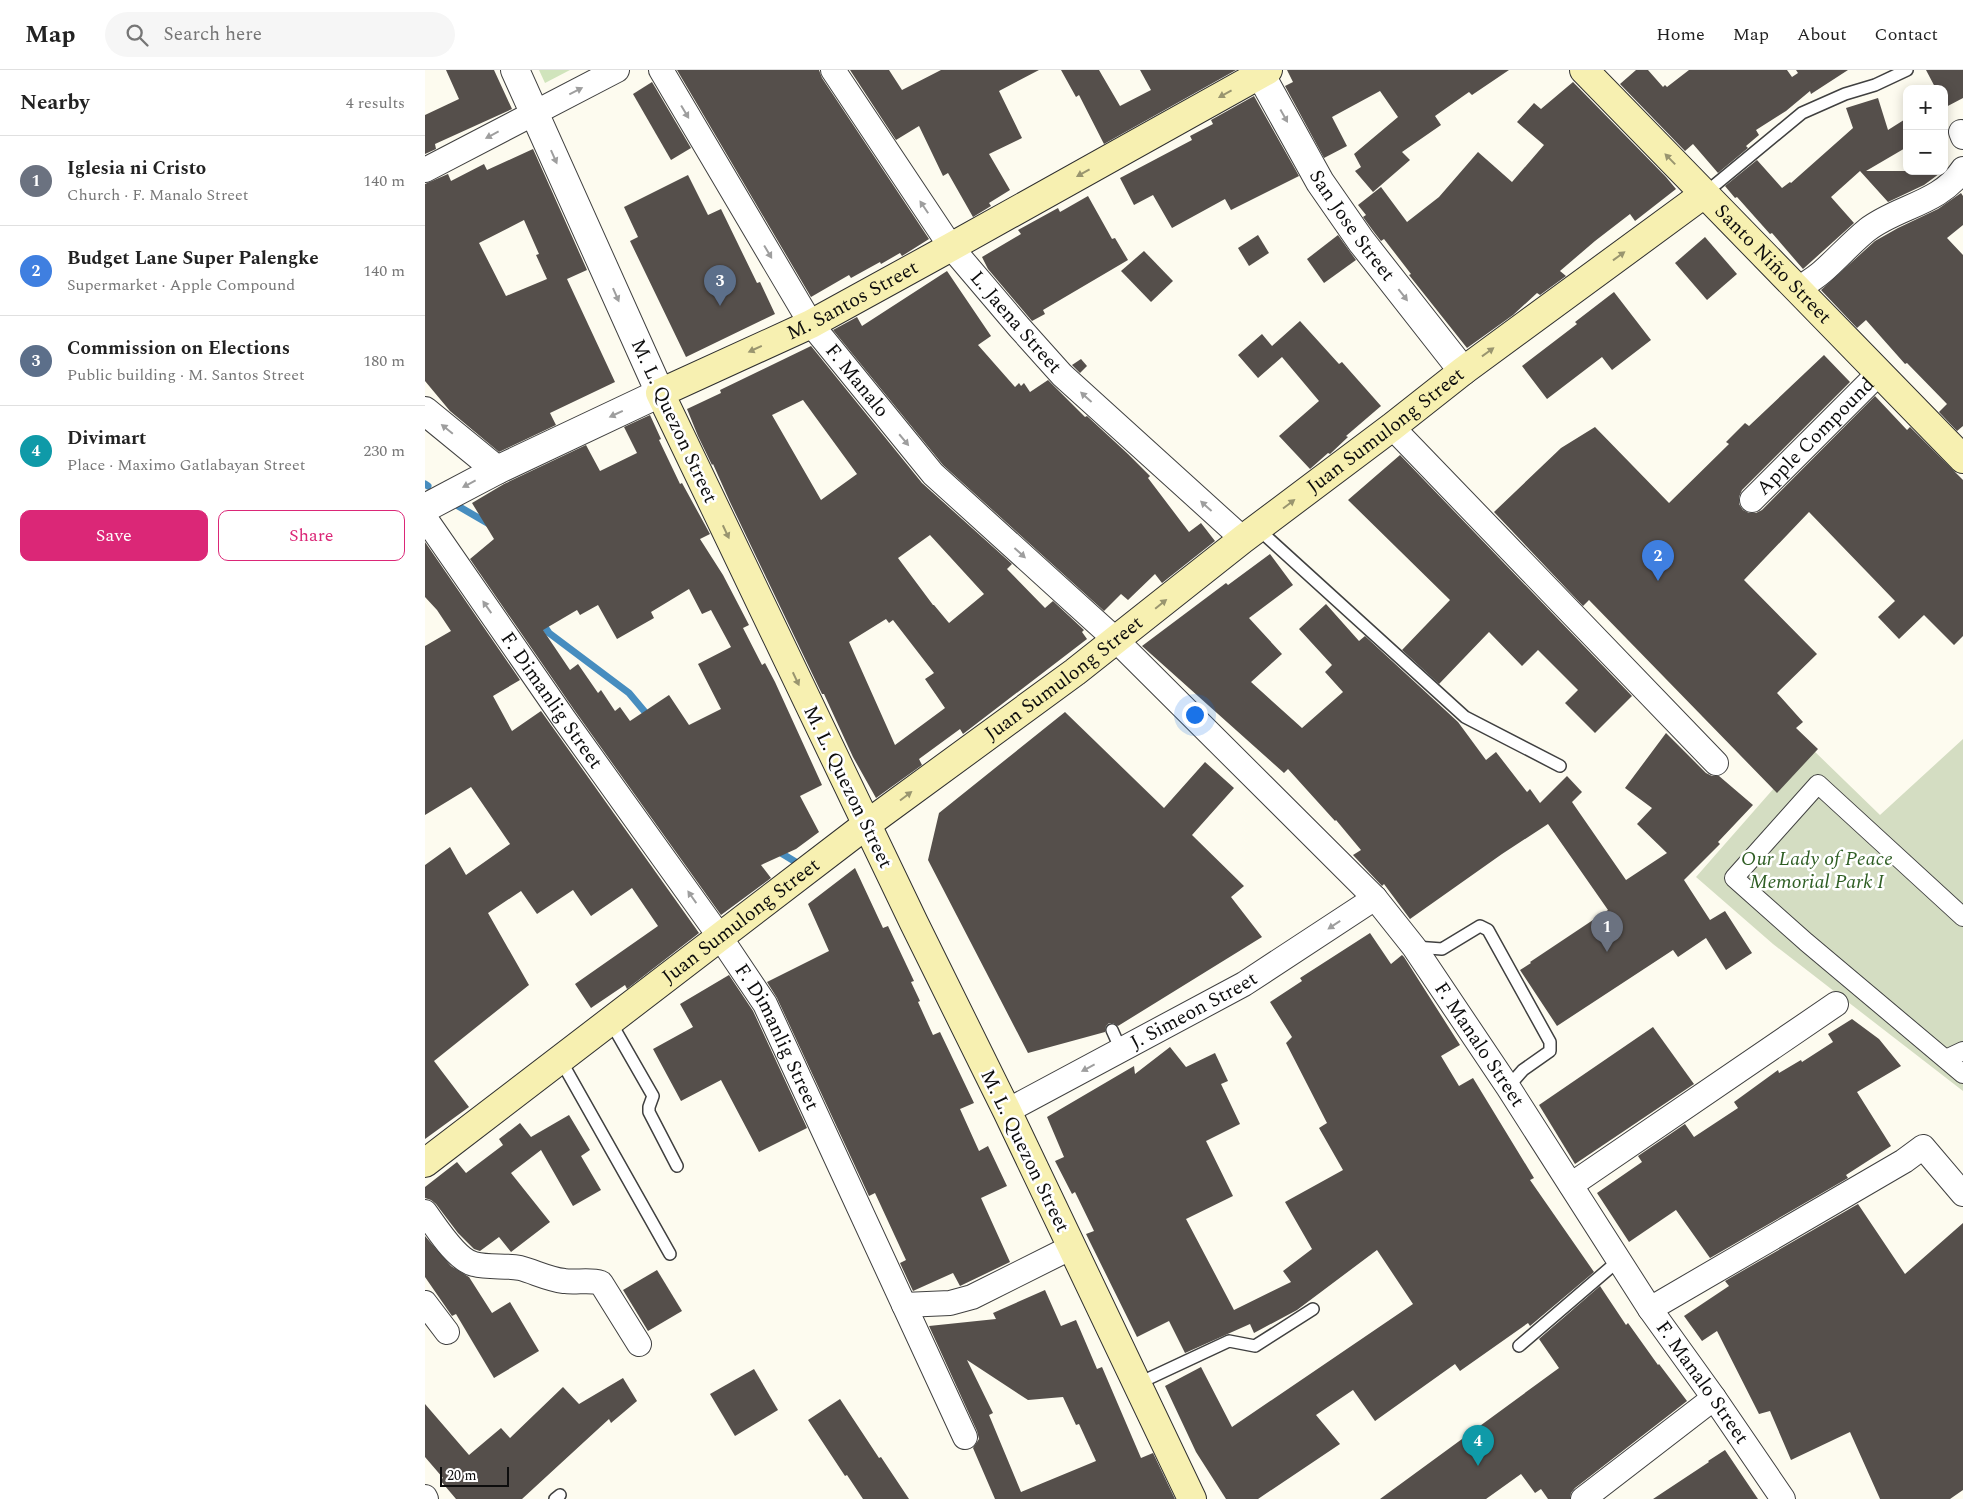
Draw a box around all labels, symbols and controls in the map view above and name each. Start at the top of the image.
search box [105,12,455,57]
text: Map [25,17,75,53]
text: Search here [163,20,262,49]
icon: search [123,21,151,49]
text: Home [1656,21,1705,48]
text: Map [1733,21,1769,48]
text: About [1797,21,1847,48]
text: Contact [1875,21,1938,48]
map controls [1903,85,1948,175]
button: + [1903,85,1948,130]
text: Nearby [20,87,90,119]
one-way arrow [568,87,583,95]
one-way arrow [1218,89,1232,98]
text: 4 results [346,91,405,115]
one-way arrow [681,105,690,118]
one-way arrow [1280,109,1288,124]
button: − [1903,130,1948,175]
one-way arrow [484,131,499,139]
one-way arrow [551,150,559,164]
one-way arrow [1664,153,1676,165]
text: Iglesia ni Cristo [67,154,206,183]
street label: San Jose Street [1301,164,1402,288]
text: 1 [32,169,40,193]
text: 140 m [363,169,405,193]
one-way arrow [1076,169,1091,177]
text: Church · F. Manalo Street [67,183,248,207]
street label: Santo Niño Street [1707,197,1839,331]
one-way arrow [919,200,929,214]
text: Budget Lane Super Palengke [67,244,319,273]
one-way arrow [764,245,773,258]
one-way arrow [1612,251,1626,261]
street label: M. Santos Street [782,253,924,348]
text: 2 [32,259,40,283]
text: 140 m [363,259,405,283]
street label: L. Jaena Street [962,264,1069,380]
pin: 3 [704,265,736,306]
text: Supermarket · Apple Compound [67,273,295,297]
one-way arrow [613,288,621,302]
one-way arrow [1398,288,1409,301]
text: Commission on Elections [67,334,290,363]
street label: M. L. Quezon Street [623,334,725,508]
street label: F. Manalo [818,337,896,424]
one-way arrow [748,346,762,354]
one-way arrow [1481,347,1494,358]
text: 3 [32,349,40,373]
text: 180 m [363,349,405,373]
street label: Juan Sumulong Street [1300,360,1471,501]
text: Public building · M. Santos Street [67,363,305,387]
street label: Apple Compound [1749,370,1882,503]
one-way arrow [1080,391,1093,402]
one-way arrow [609,410,623,418]
text: Divimart [67,424,146,453]
one-way arrow [441,424,454,435]
one-way arrow [899,433,910,446]
text: 4 [32,439,40,463]
text: 230 m [363,439,405,463]
text: Place · Maximo Gatlabayan Street [67,453,305,477]
one-way arrow [462,480,476,488]
one-way arrow [1282,499,1296,509]
one-way arrow [1201,500,1213,512]
button: Save [20,510,208,561]
button: Share [218,510,405,561]
one-way arrow [723,525,731,539]
pin: 2 [1642,540,1674,581]
one-way arrow [1013,547,1025,559]
one-way arrow [1154,598,1167,609]
one-way arrow [482,601,492,614]
street label: Juan Sumulong Street [978,608,1150,748]
street label: F. Dimanlig Street [493,626,610,775]
one-way arrow [793,672,801,686]
street label: M. L. Quezon Street [795,700,901,874]
your location [1182,702,1208,728]
one-way arrow [899,791,913,801]
park label: Our Lady of Peace Memorial Park I [1741,844,1893,897]
street label: Juan Sumulong Street [655,851,826,991]
one-way arrow [687,890,697,904]
pin: 1 [1591,911,1623,952]
one-way arrow [1327,920,1341,930]
street label: F. Dimanlig Street [727,957,827,1115]
street label: J. Simeon Street [1125,964,1264,1057]
street label: F. Manalo Street [1426,976,1532,1113]
street label: M. L. Quezon Street [972,1064,1078,1238]
one-way arrow [1081,1064,1095,1072]
street label: F. Manalo Street [1648,1315,1756,1450]
pin: 4 [1462,1425,1494,1466]
scale bar [440,1464,509,1487]
text: 20 m [447,1465,477,1486]

